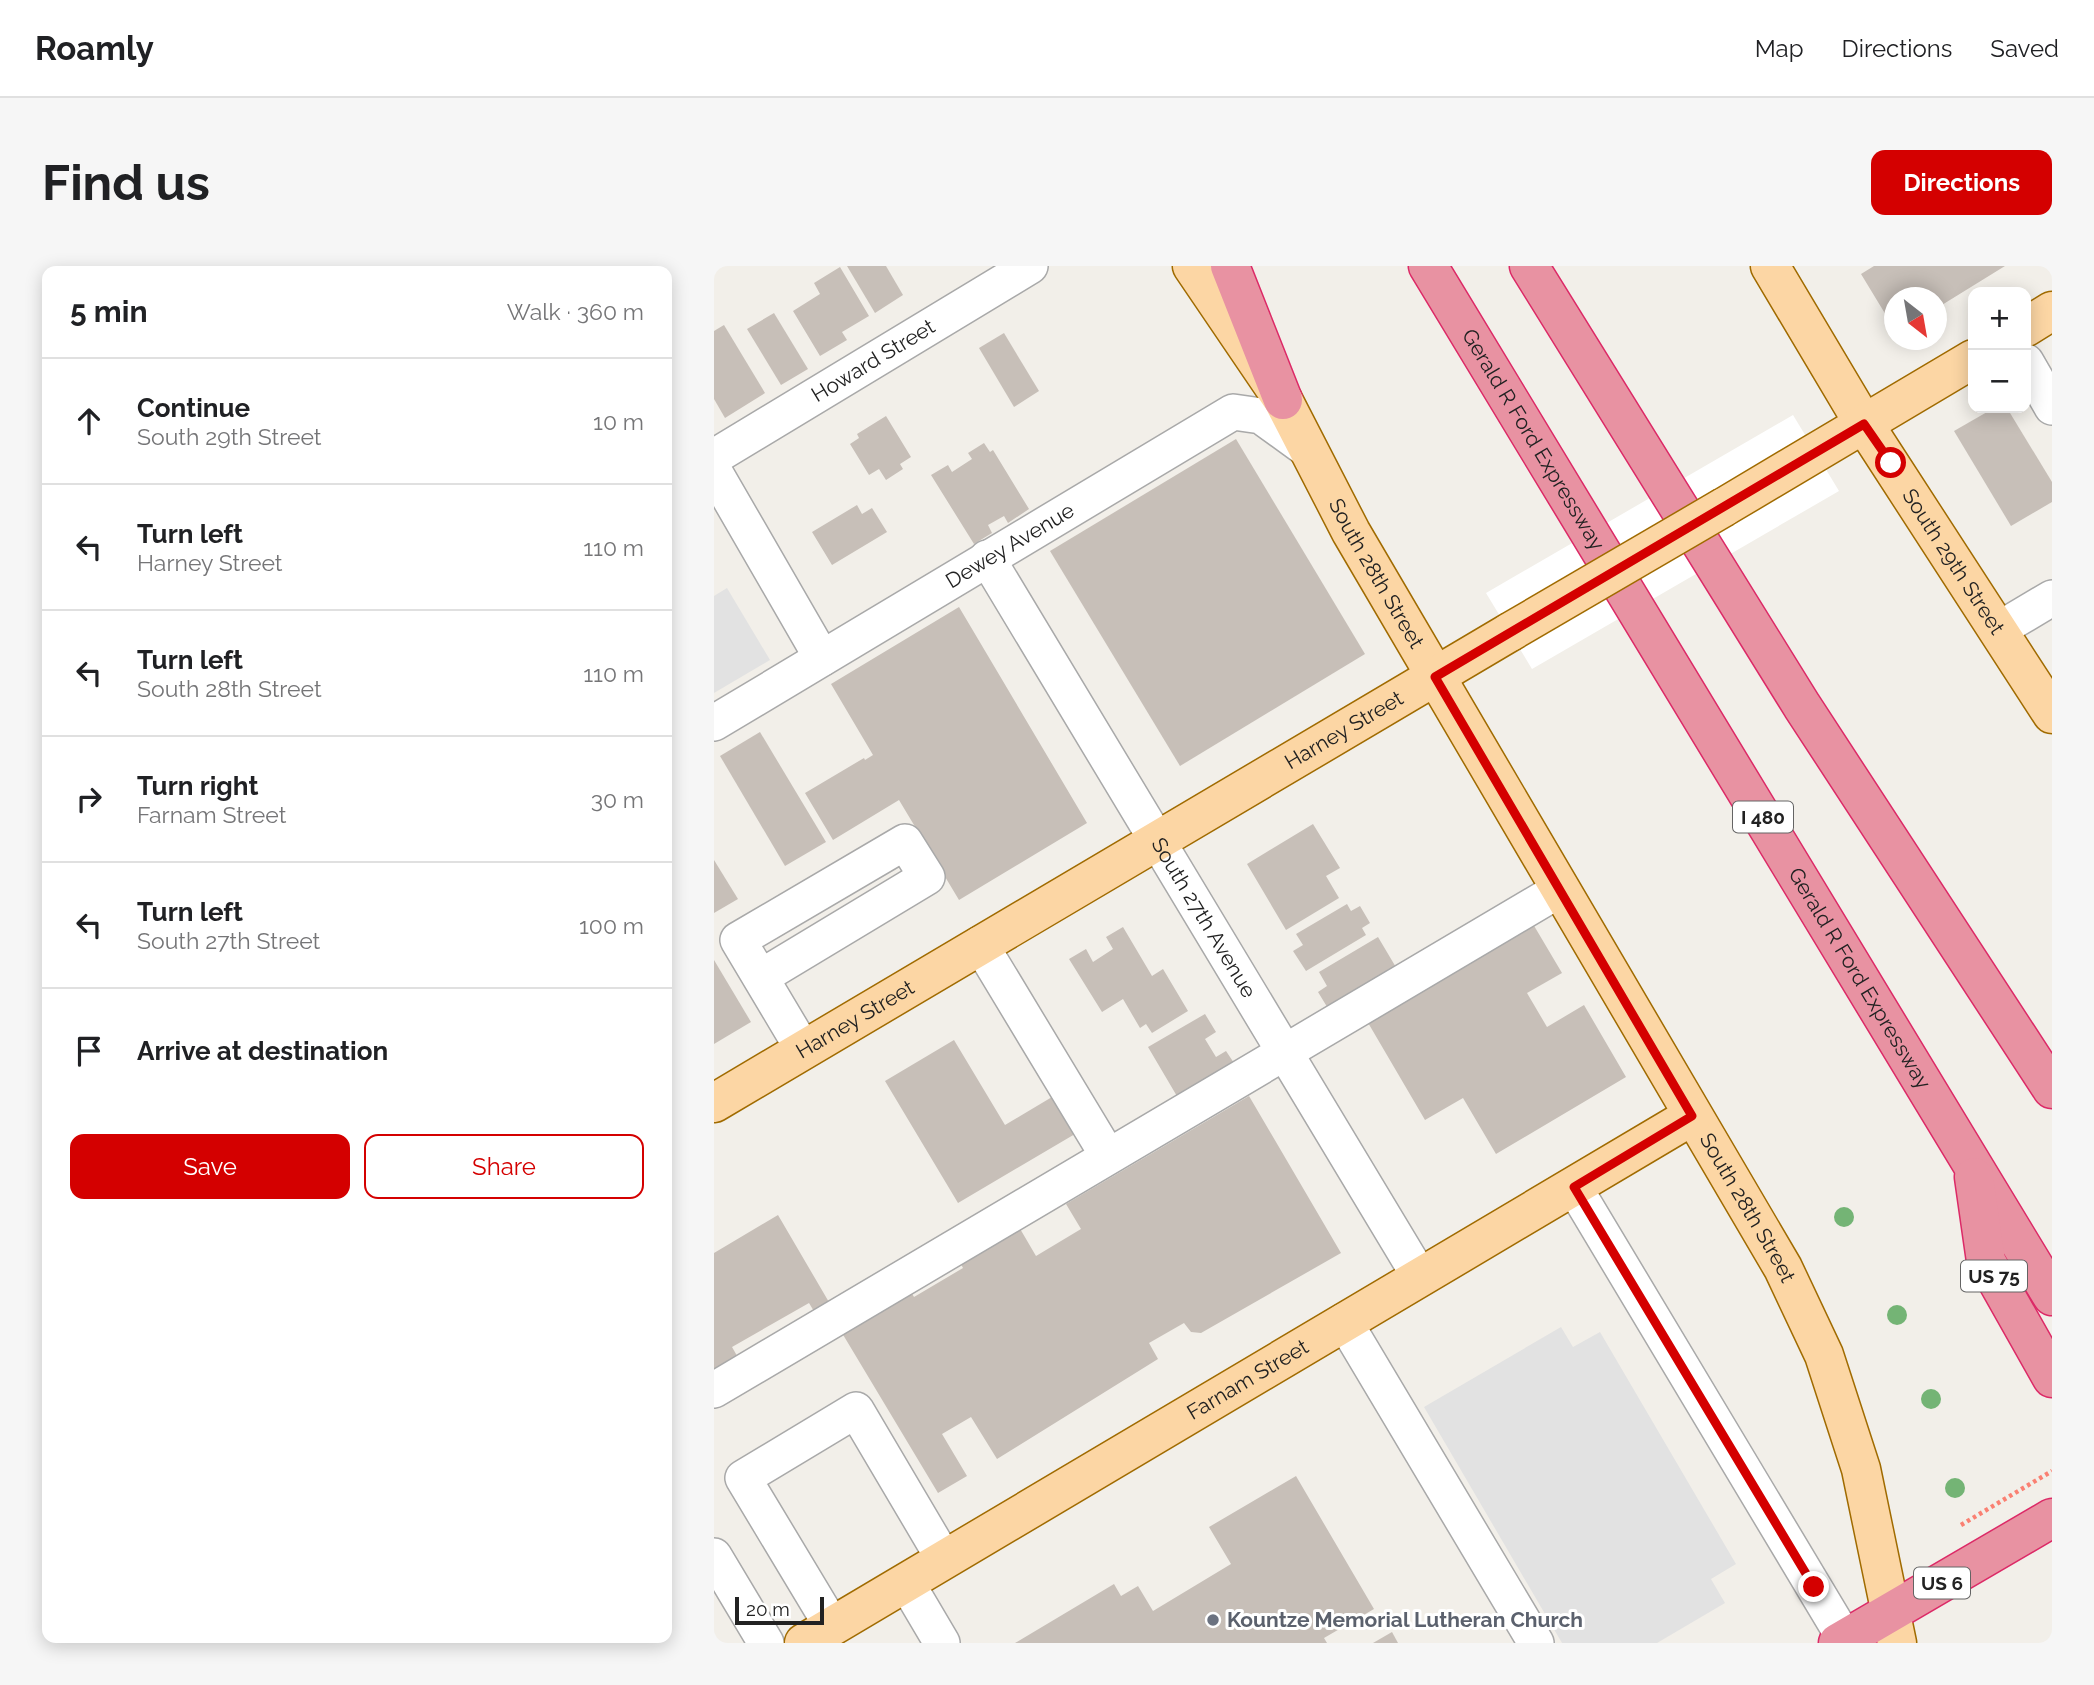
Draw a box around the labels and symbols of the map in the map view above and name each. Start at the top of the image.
north arrow [1884,287,1947,350]
street label: Howard Street [807,314,939,407]
street label: Gerald R Ford Expressway [1457,324,1610,555]
route start [1875,447,1906,478]
street label: South 29th Street [1897,484,2010,639]
street label: South 28th Street [1324,494,1429,653]
street label: Dewey Avenue [941,497,1078,593]
street label: Harney Street [1280,685,1407,774]
road number: I 480 [1733,802,1793,832]
street label: South 27th Avenue [1146,833,1262,1002]
street label: Gerald R Ford Expressway [1783,863,1937,1093]
street label: Harney Street [791,974,918,1064]
street label: South 28th Street [1695,1128,1801,1286]
road number: US 75 [1961,1260,2027,1292]
street label: Farnam Street [1182,1334,1313,1425]
road number: US 6 [1914,1568,1970,1598]
route end [1798,1571,1829,1602]
scale bar [735,1594,824,1626]
place label: Kountze Memorial Lutheran Church [1227,1607,1583,1632]
marker: Kountze Memorial Lutheran Church [1205,1612,1221,1628]

